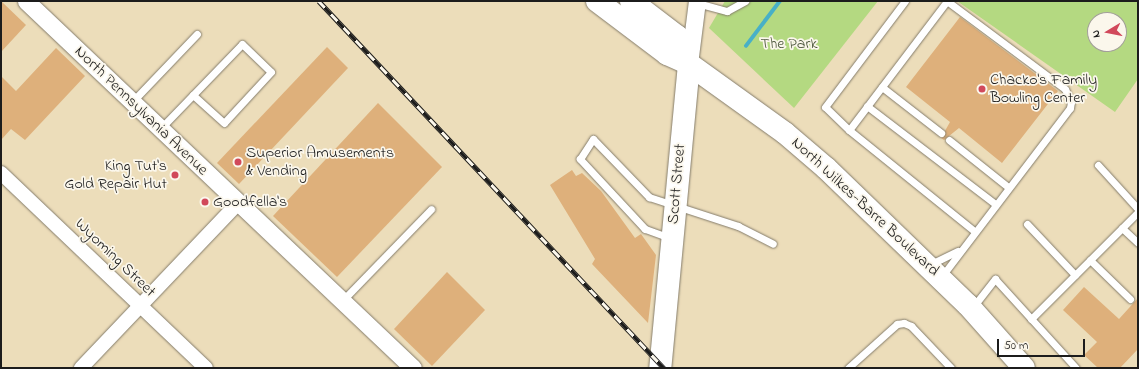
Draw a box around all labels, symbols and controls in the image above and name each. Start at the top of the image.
north arrow [1087,12,1127,52]
text: N [1088,29,1105,39]
park label: The Park [761,34,817,54]
street label: North Pennsylvania Avenue [70,42,212,180]
place label: Chacko's Family Bowling Center [990,70,1097,108]
marker: Chacko's Family Bowling Center [977,84,987,94]
street label: North Wilkes-Barre Boulevard [787,133,943,281]
place label: Superior Amusements & Vending [246,143,394,181]
street label: Scott Street [664,143,690,225]
place label: King Tut's Gold Repair Hut [64,156,167,194]
marker: Superior Amusements & Vending [233,157,243,167]
marker: King Tut's Gold Repair Hut [170,170,180,180]
place label: Goodfella's [213,192,287,212]
marker: Goodfella's [200,197,210,207]
street label: Wyoming Street [71,215,159,301]
scale bar [999,331,1087,357]
text: 50 m [1004,337,1028,355]

